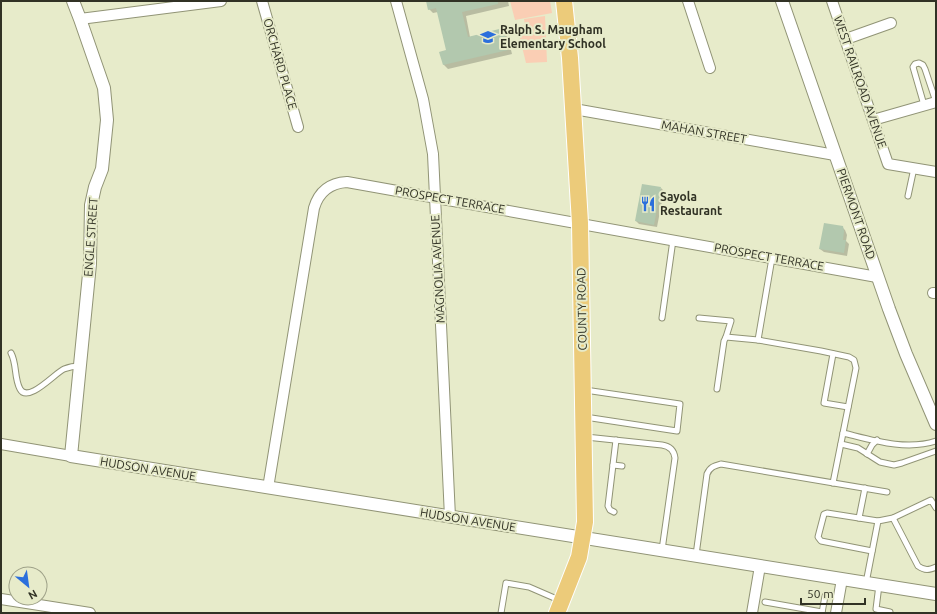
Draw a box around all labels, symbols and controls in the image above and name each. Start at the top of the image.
street label: WEST RAILROAD AVENUE [832,14,889,150]
street label: ORCHARD PLACE [261,17,300,111]
place label: Ralph S. Maugham Elementary School [500,23,606,50]
school or university icon: Ralph S. Maugham Elementary School [479,28,497,46]
street label: MAHAN STREET [660,118,748,145]
street label: PIERMONT ROAD [835,167,878,261]
street label: PROSPECT TERRACE [394,183,506,216]
place label: Sayola Restaurant [660,190,722,217]
restaurant icon: Sayola Restaurant [639,195,657,213]
street label: ENGLE STREET [81,197,100,277]
street label: MAGNOLIA AVENUE [428,214,447,324]
street label: PROSPECT TERRACE [713,240,825,273]
street label: COUNTY ROAD [574,267,589,351]
street label: HUDSON AVENUE [99,455,197,483]
street label: HUDSON AVENUE [419,506,517,534]
north arrow [8,566,48,606]
scale bar [801,580,865,606]
text: 50 m [807,587,834,600]
text: N [26,588,39,602]

